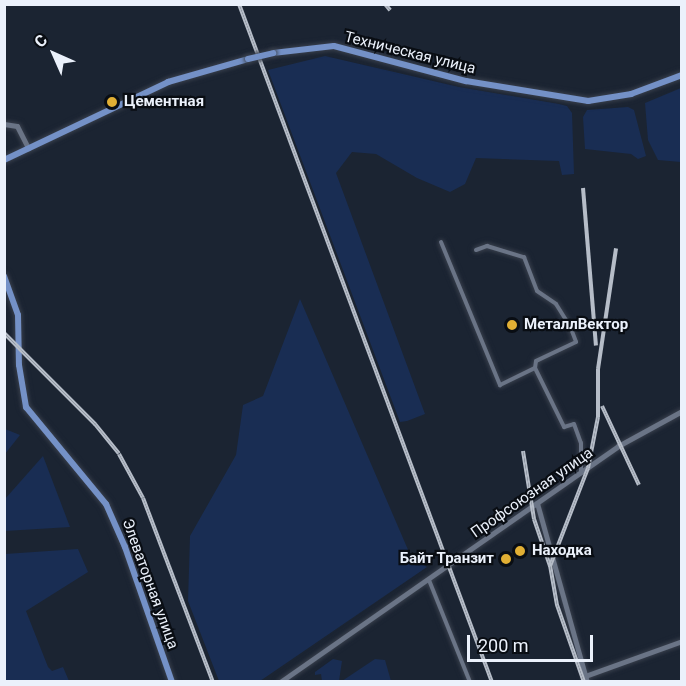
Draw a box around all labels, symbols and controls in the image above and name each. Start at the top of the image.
north arrow [24,24,84,84]
street label: Техническая улица [343,28,477,78]
text: С [30,30,51,51]
place label: Цементная [124,93,204,111]
marker: Цементная [105,95,119,109]
place label: МеталлВектор [524,316,628,334]
marker: МеталлВектор [505,318,519,332]
street label: Профсоюзная улица [468,444,596,542]
street label: Элеваторная улица [118,517,182,651]
place label: Находка [532,542,592,560]
marker: Находка [513,544,527,558]
place label: Байт Транзит [399,550,494,568]
marker: Байт Транзит [499,552,513,566]
scale bar [470,623,596,661]
text: 200 m [478,635,529,656]

